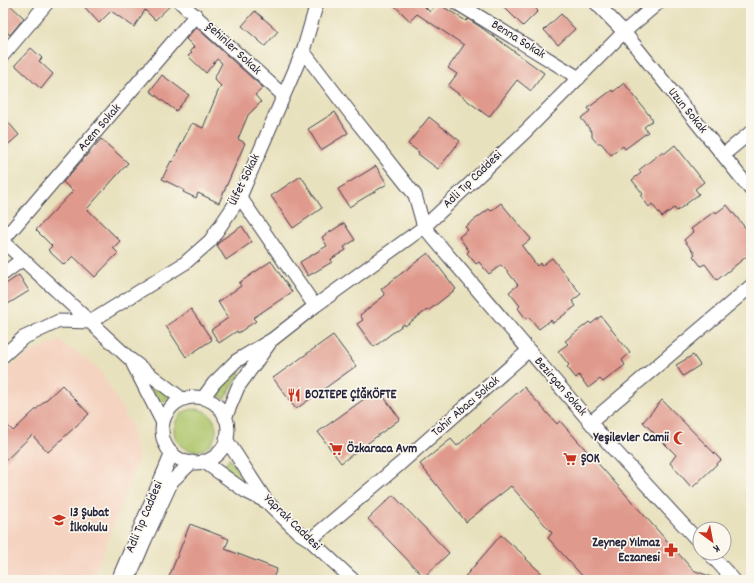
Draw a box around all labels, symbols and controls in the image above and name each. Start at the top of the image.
street label: Benna Sokak [487,16,549,64]
street label: Şehinler Sokak [201,18,265,80]
street label: Uzun Sokak [663,84,711,138]
street label: Acem Sokak [74,100,126,156]
street label: Adli Tıp Caddesi [439,146,508,213]
street label: Ülfet Sokak [224,151,266,209]
street label: Bezirgan Sokak [529,353,591,421]
street label: Tahir Abacı Sokak [428,372,504,442]
place label: BOZTEPE ÇİĞKÖFTE [305,386,398,405]
restaurant icon: BOZTEPE ÇİĞKÖFTE [286,387,302,403]
place label: Yeşilevler Camii [592,429,670,448]
mosque icon: Yeşilevler Camii [672,430,688,446]
place label: Özkaraca Avm [347,440,417,459]
supermarket icon: Özkaraca Avm [328,441,344,457]
place label: ŞOK [581,450,600,469]
supermarket icon: ŞOK [562,451,578,467]
street label: Adli Tıp Caddesi [121,478,169,556]
street label: Yaprak Caddesi [259,490,326,556]
place label: 13 Şubat İlkokulu [70,504,109,538]
school or university icon: 13 Şubat İlkokulu [51,512,67,528]
north arrow [692,521,732,561]
place label: Zeynep Yılmaz Eczanesi [592,534,661,568]
text: K [710,540,723,556]
pharmacy icon: Zeynep Yılmaz Eczanesi [663,542,679,558]

